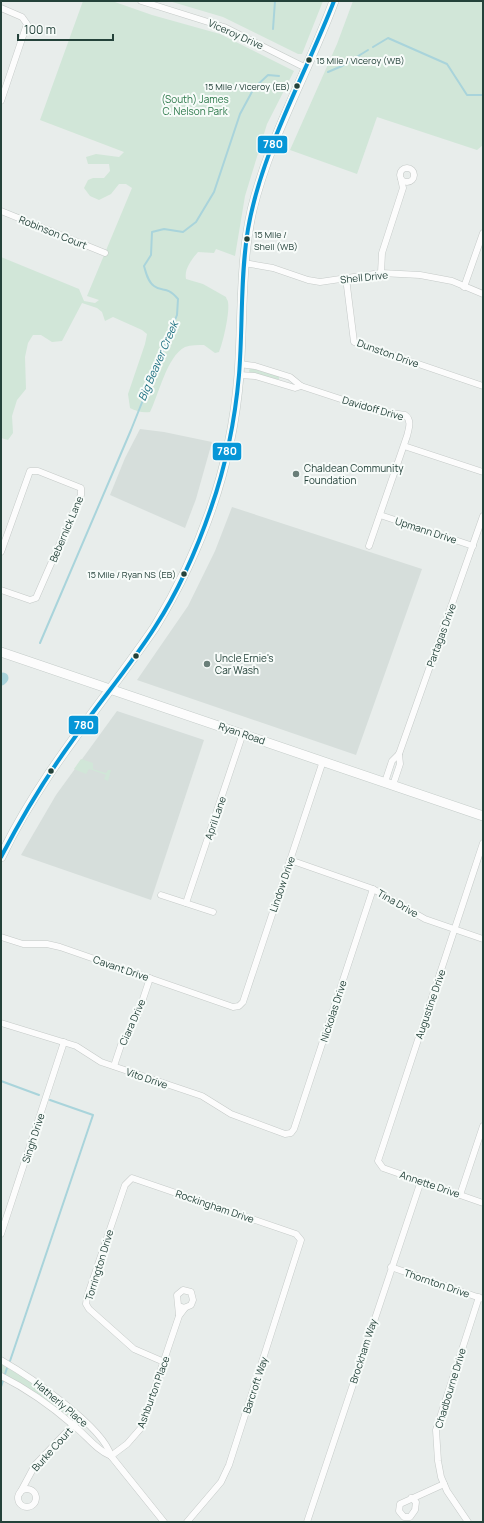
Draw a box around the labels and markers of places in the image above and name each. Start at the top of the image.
place label: 15 Mile / Viceroy (WB) [316,54,405,67]
marker: 15 Mile / Viceroy (WB) [304,55,314,65]
place label: 15 Mile / Viceroy (EB) [205,80,290,93]
marker: 15 Mile / Viceroy (EB) [292,81,302,91]
place label: 15 Mile / Shell (WB) [254,228,298,253]
marker: 15 Mile / Shell (WB) [242,234,252,244]
place label: Chaldean Community Foundation [304,461,404,487]
marker: Chaldean Community Foundation [291,469,301,479]
place label: 15 Mile / Ryan NS (EB) [87,568,176,581]
marker: 15 Mile / Ryan NS (EB) [179,569,189,579]
unlabelled marker [131,651,141,661]
place label: Uncle Ernie's Car Wash [215,651,274,677]
marker: Uncle Ernie's Car Wash [202,659,212,669]
unlabelled marker [46,766,56,776]

